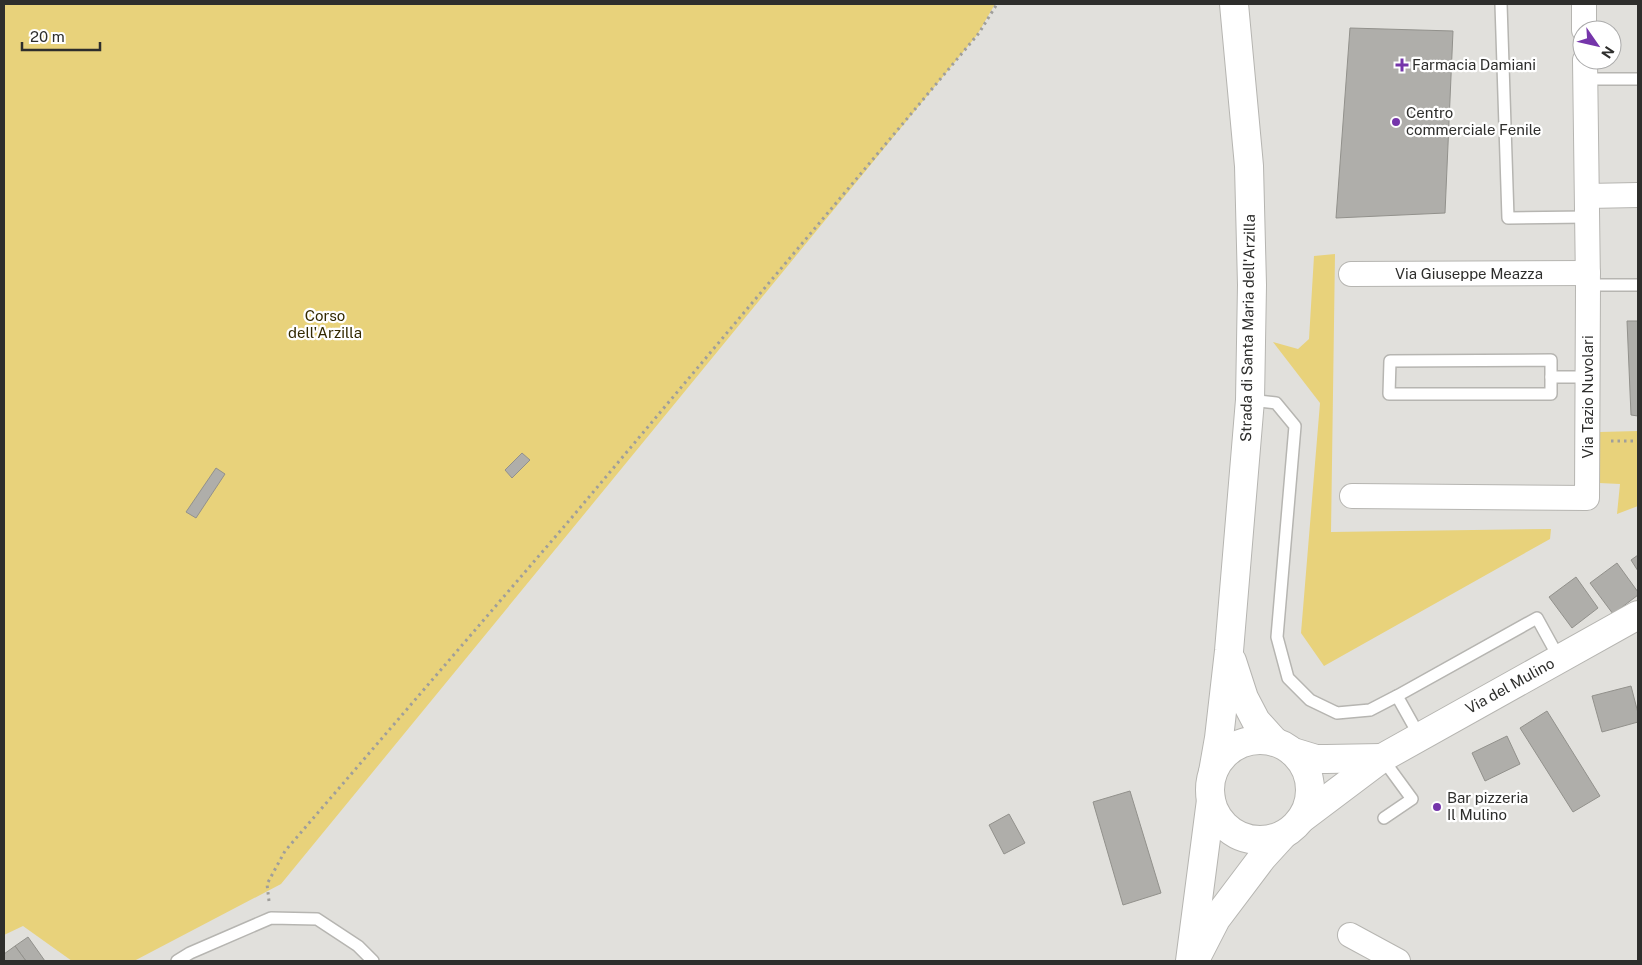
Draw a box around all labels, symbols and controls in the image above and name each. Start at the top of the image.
scale bar [22,20,100,52]
north arrow [1572,20,1622,70]
text: 20 m [30,28,65,45]
text: N [1598,43,1617,61]
place label: Farmacia Damiani [1412,56,1536,73]
marker: Farmacia Damiani [1396,59,1408,71]
place label: Centro commerciale Fenile [1406,104,1541,138]
marker: Centro commerciale Fenile [1390,116,1402,128]
street label: Strada di Santa Maria dell'Arzilla [1237,214,1258,442]
street label: Via Giuseppe Meazza [1395,265,1543,282]
park label: Corso dell'Arzilla [288,307,362,341]
street label: Via Tazio Nuvolari [1579,335,1596,459]
street label: Via del Mulino [1462,654,1557,717]
place label: Bar pizzeria Il Mulino [1447,789,1528,823]
marker: Bar pizzeria Il Mulino [1431,801,1443,813]

